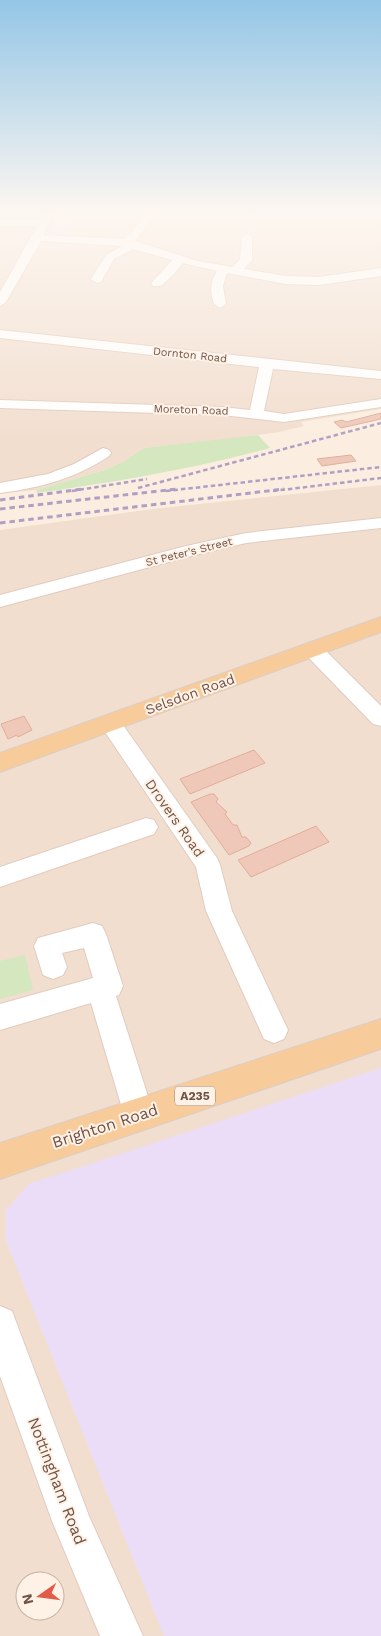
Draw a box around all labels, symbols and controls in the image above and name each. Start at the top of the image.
street label: Dornton Road [152,345,228,365]
street label: Moreton Road [153,402,229,418]
street label: St Peter's Street [144,535,234,569]
street label: Selsdon Road [143,670,237,718]
street label: Drovers Road [142,776,208,860]
road number: A235 [175,1086,215,1106]
street label: Brighton Road [50,1100,160,1152]
street label: Nottingham Road [24,1415,90,1547]
north arrow [15,1571,65,1621]
text: N [18,1592,36,1606]

